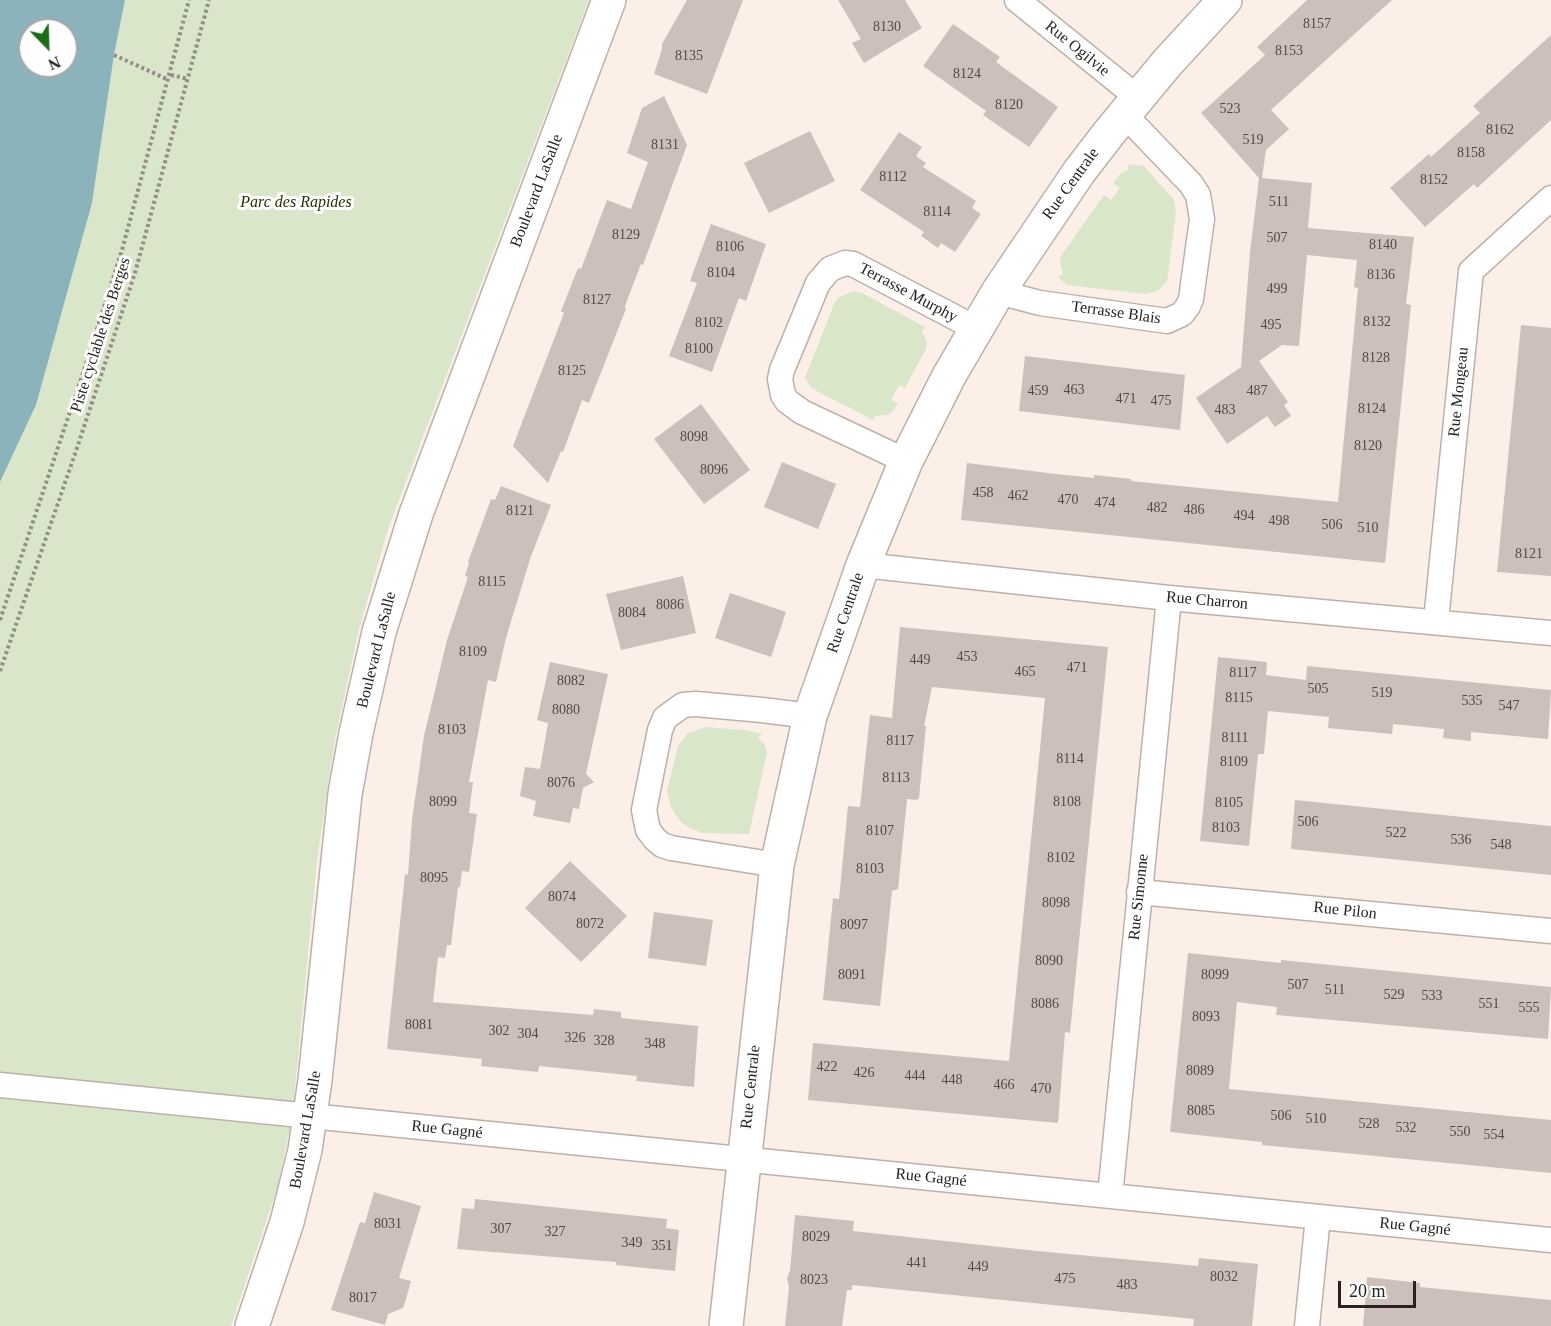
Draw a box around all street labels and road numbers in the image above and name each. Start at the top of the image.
street label: Rue Ogilvie [1041,17,1113,81]
street label: Boulevard LaSalle [507,132,567,250]
street label: Rue Centrale [1039,144,1103,224]
street label: Piste cyclable des Berges [67,255,135,415]
street label: Terrasse Murphy [856,259,960,327]
street label: Terrasse Blais [1070,297,1162,329]
street label: Rue Mongeau [1445,346,1473,438]
street label: Rue Centrale [823,570,869,656]
street label: Rue Charron [1165,588,1249,614]
street label: Boulevard LaSalle [353,590,401,710]
street label: Rue Simonne [1125,853,1153,941]
street label: Rue Pilon [1312,898,1378,924]
street label: Rue Centrale [737,1044,765,1130]
street label: Boulevard LaSalle [286,1069,326,1191]
street label: Rue Gagné [410,1117,484,1143]
street label: Rue Gagné [894,1165,968,1191]
street label: Rue Gagné [1378,1214,1452,1240]

